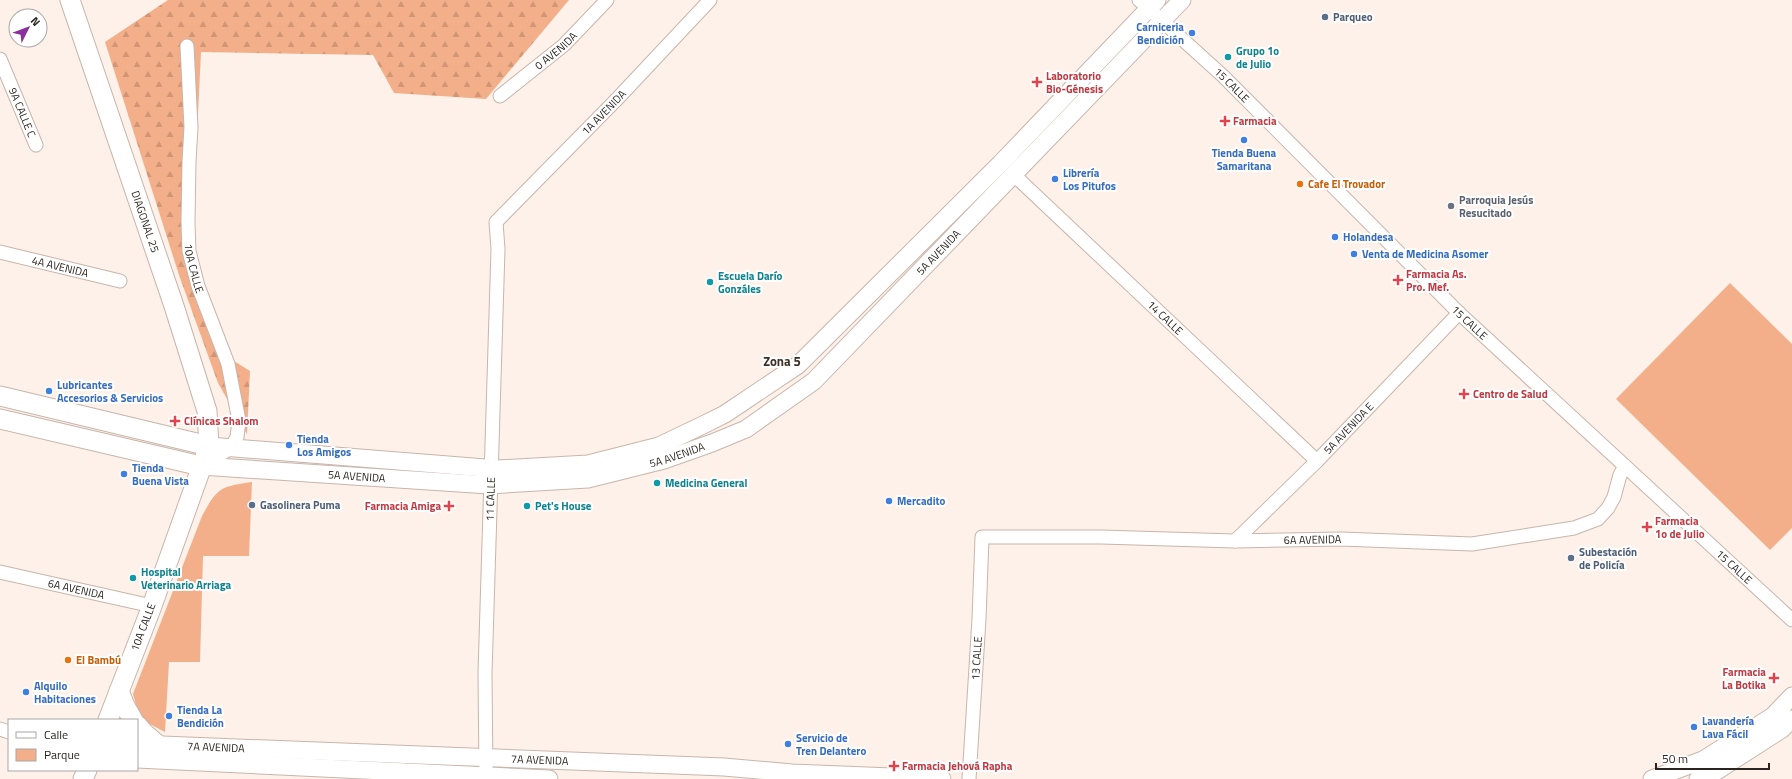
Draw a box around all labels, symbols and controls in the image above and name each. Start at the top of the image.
north arrow [8,8,48,48]
place label: Parqueo [1333,9,1373,25]
marker: Parqueo [1320,12,1330,22]
text: N [27,13,44,29]
place label: Carniceria Bendición [1136,19,1184,48]
street label: 0 AVENIDA [531,28,581,73]
marker: Carniceria Bendición [1187,28,1197,38]
place label: Grupo 1o de Julio [1236,43,1279,72]
marker: Grupo 1o de Julio [1223,52,1233,62]
street label: 15 CALLE [1211,64,1253,106]
place label: Laboratorio Bio-Génesis [1046,68,1103,97]
marker: Laboratorio Bio-Génesis [1031,76,1043,88]
street label: 9A CALLE C [5,85,40,140]
street label: 1A AVENIDA [578,86,630,139]
place label: Farmacia [1233,113,1277,129]
marker: Farmacia [1220,116,1230,126]
marker: Tienda Buena Samaritana [1239,135,1249,145]
place label: Tienda Buena Samaritana [1212,145,1277,174]
place label: Librería Los Pitufos [1063,165,1116,194]
marker: Librería Los Pitufos [1050,174,1060,184]
place label: Cafe El Trovador [1308,176,1385,192]
marker: Cafe El Trovador [1295,179,1305,189]
street label: DIAGONAL 25 [127,189,163,255]
place label: Parroquia Jesús Resucitado [1459,192,1533,221]
marker: Parroquia Jesús Resucitado [1446,201,1456,211]
street label: 5A AVENIDA [913,226,964,279]
place label: Holandesa [1343,229,1394,245]
marker: Holandesa [1330,232,1340,242]
street label: 10A CALLE [181,243,208,295]
place label: Venta de Medicina Asomer [1362,246,1488,262]
marker: Venta de Medicina Asomer [1349,249,1359,259]
street label: 4A AVENIDA [30,252,91,281]
place label: Farmacia As. Pro. Mef. [1406,266,1467,295]
place label: Escuela Darío Gonzáles [718,268,782,297]
marker: Farmacia As. Pro. Mef. [1393,275,1403,285]
marker: Escuela Darío Gonzáles [705,277,715,287]
street label: 14 CALLE [1144,297,1187,339]
street label: 15 CALLE [1448,302,1491,343]
district label: Zona 5 [763,351,801,371]
place label: Lubricantes Accesorios & Servicios [57,377,163,406]
marker: Lubricantes Accesorios & Servicios [44,386,54,396]
place label: Centro de Salud [1473,386,1548,402]
marker: Centro de Salud [1458,388,1470,400]
street label: 5A AVENIDA E [1320,399,1377,458]
place label: Clínicas Shalom [184,413,259,429]
marker: Clínicas Shalom [169,415,181,427]
place label: Tienda Los Amigos [297,431,351,460]
street label: 5A AVENIDA [648,438,707,471]
marker: Tienda Los Amigos [284,440,294,450]
place label: Tienda Buena Vista [132,460,189,489]
street label: 5A AVENIDA [327,466,386,486]
marker: Tienda Buena Vista [119,469,129,479]
place label: Medicina General [665,475,747,491]
street label: 11 CALLE [482,477,499,521]
marker: Medicina General [652,478,662,488]
place label: Mercadito [897,493,945,509]
marker: Mercadito [884,496,894,506]
place label: Gasolinera Puma [260,497,341,513]
place label: Farmacia Amiga [365,498,441,514]
place label: Pet's House [535,498,592,514]
marker: Gasolinera Puma [247,500,257,510]
marker: Farmacia Amiga [444,501,454,511]
marker: Pet's House [522,501,532,511]
place label: Farmacia 1o de Julio [1655,513,1705,542]
marker: Farmacia 1o de Julio [1642,522,1652,532]
street label: 6A AVENIDA [1284,531,1342,548]
place label: Subestación de Policía [1579,544,1637,573]
street label: 15 CALLE [1713,546,1756,587]
marker: Subestación de Policía [1566,553,1576,563]
place label: Hospital Veterinario Arriaga [141,564,232,593]
marker: Hospital Veterinario Arriaga [128,573,138,583]
street label: 6A AVENIDA [46,575,106,603]
street label: 10A CALLE [126,601,160,653]
street label: 13 CALLE [967,636,986,681]
place label: El Bambú [76,652,121,668]
marker: El Bambú [63,655,73,665]
place label: Farmacia La Botika [1722,664,1766,693]
marker: Farmacia La Botika [1769,673,1779,683]
place label: Alquilo Habitaciones [34,678,96,707]
marker: Alquilo Habitaciones [21,687,31,697]
place label: Tienda La Bendición [177,702,224,731]
marker: Tienda La Bendición [164,711,174,721]
place label: Lavandería Lava Fácil [1702,713,1754,742]
legend [8,719,138,771]
marker: Lavandería Lava Fácil [1689,722,1699,732]
text: Calle [44,725,68,744]
place label: Servicio de Tren Delantero [796,730,866,759]
street label: 7A AVENIDA [187,738,245,756]
marker: Servicio de Tren Delantero [783,739,793,749]
text: Parque [44,745,80,764]
scale bar [1656,745,1769,771]
text: 50 m [1662,749,1688,768]
street label: 7A AVENIDA [511,751,569,769]
place label: Farmacia Jehová Rapha [902,758,1013,774]
marker: Farmacia Jehová Rapha [889,761,899,771]

